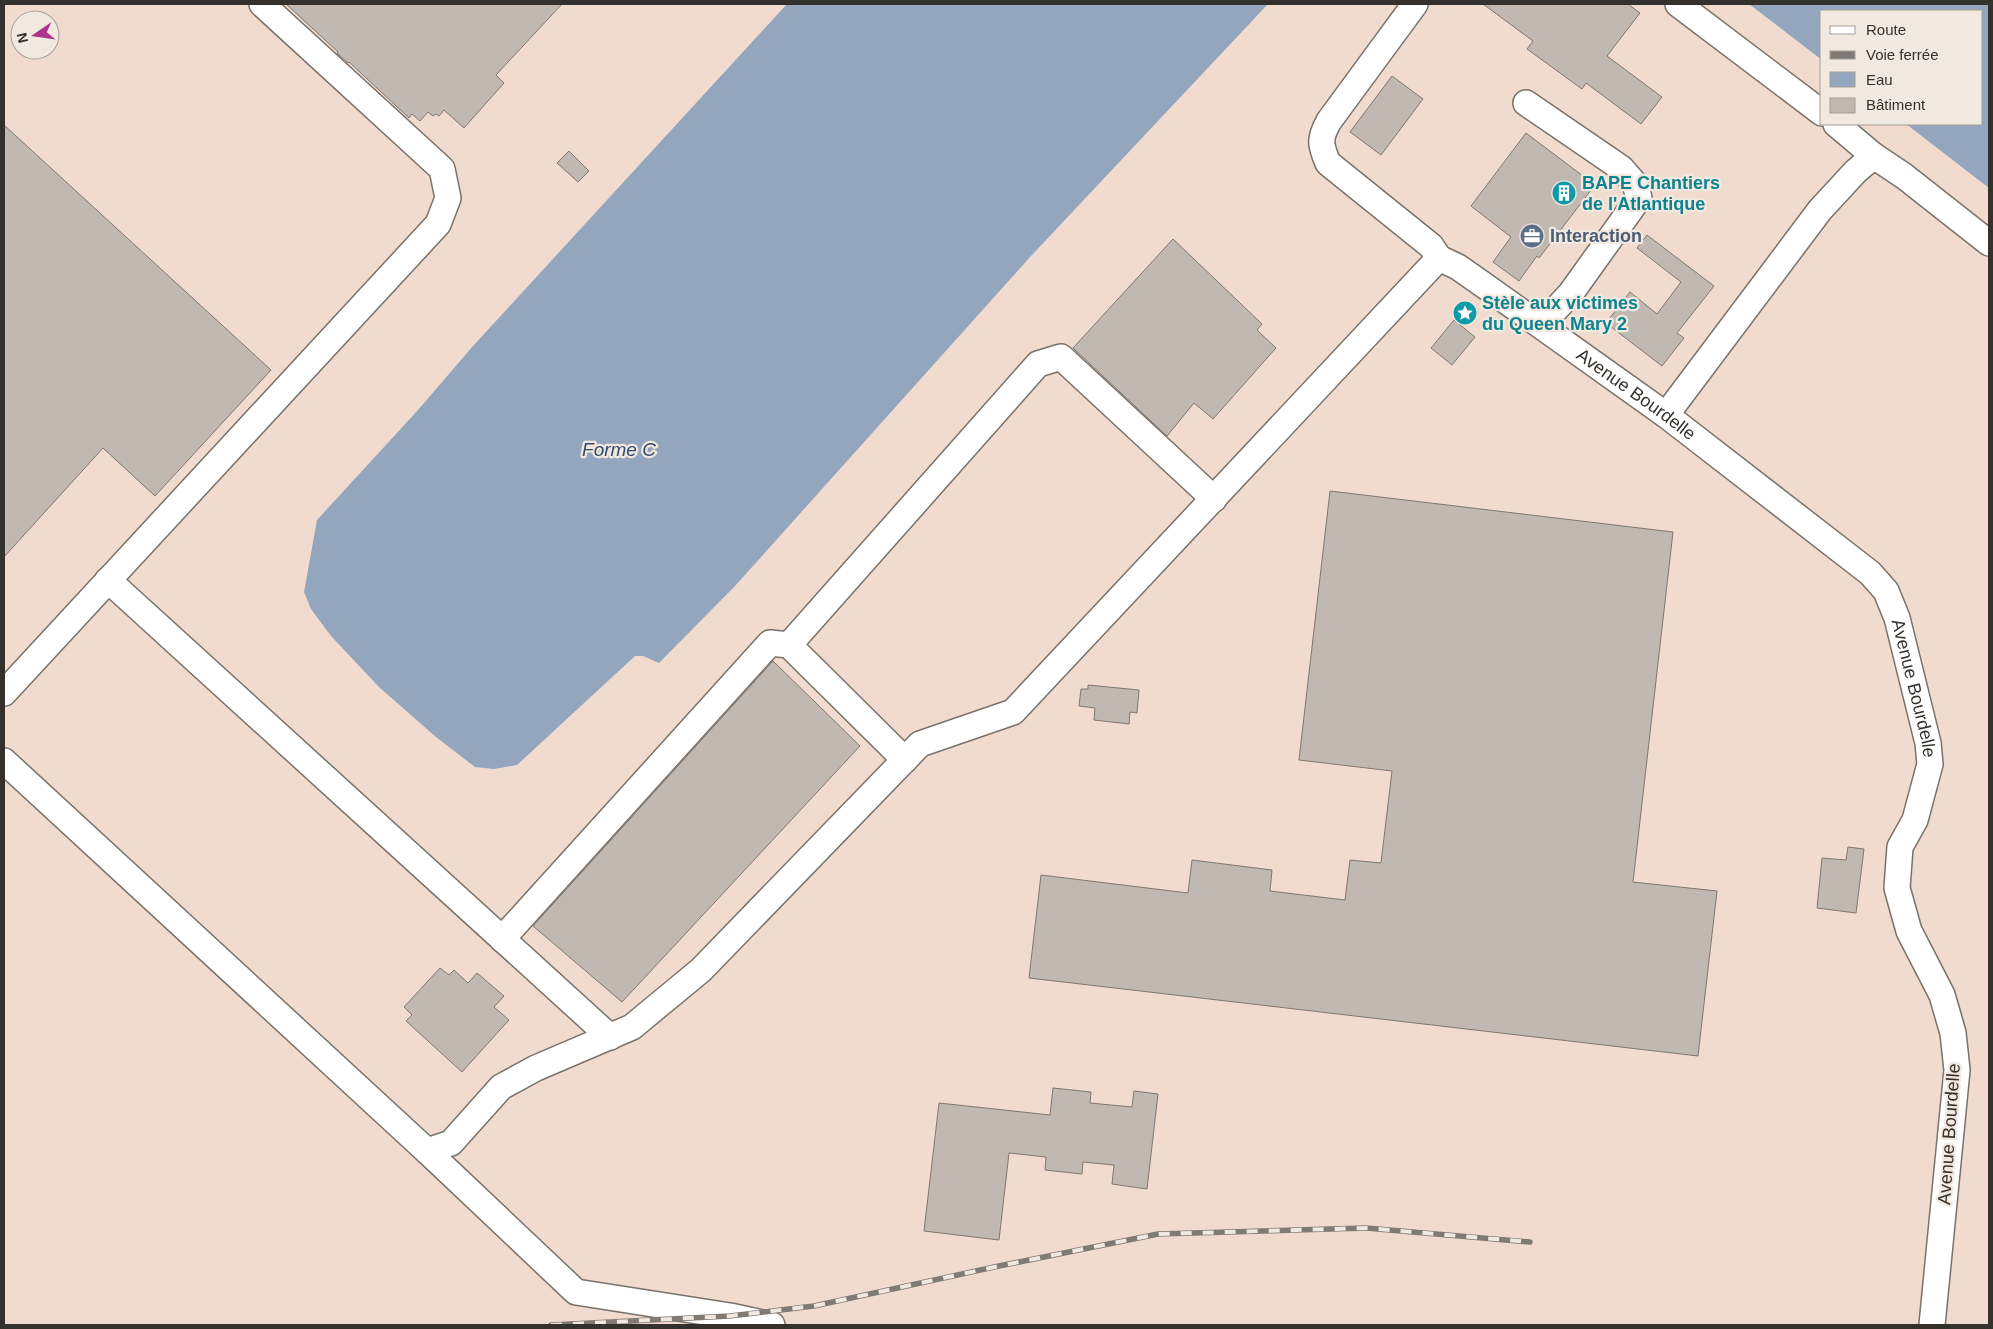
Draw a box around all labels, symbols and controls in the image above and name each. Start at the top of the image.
north arrow [10,10,60,60]
legend [1820,10,1983,125]
text: Route [1866,21,1906,38]
text: N [13,31,31,45]
text: Voie ferrée [1866,46,1939,63]
text: Eau [1866,71,1893,88]
text: Bâtiment [1866,96,1926,113]
place label: BAPE Chantiers de l'Atlantique [1582,173,1720,214]
building icon: BAPE Chantiers de l'Atlantique [1551,180,1577,206]
office icon: Interaction [1519,223,1545,249]
place label: Interaction [1550,226,1642,246]
place label: Stèle aux victimes du Queen Mary 2 [1482,293,1638,334]
place icon: Stèle aux victimes du Queen Mary 2 [1452,300,1478,326]
street label: Avenue Bourdelle [1573,345,1699,444]
water label: Forme C [582,439,656,460]
street label: Avenue Bourdelle [1888,617,1939,758]
street label: Avenue Bourdelle [1934,1063,1964,1205]

